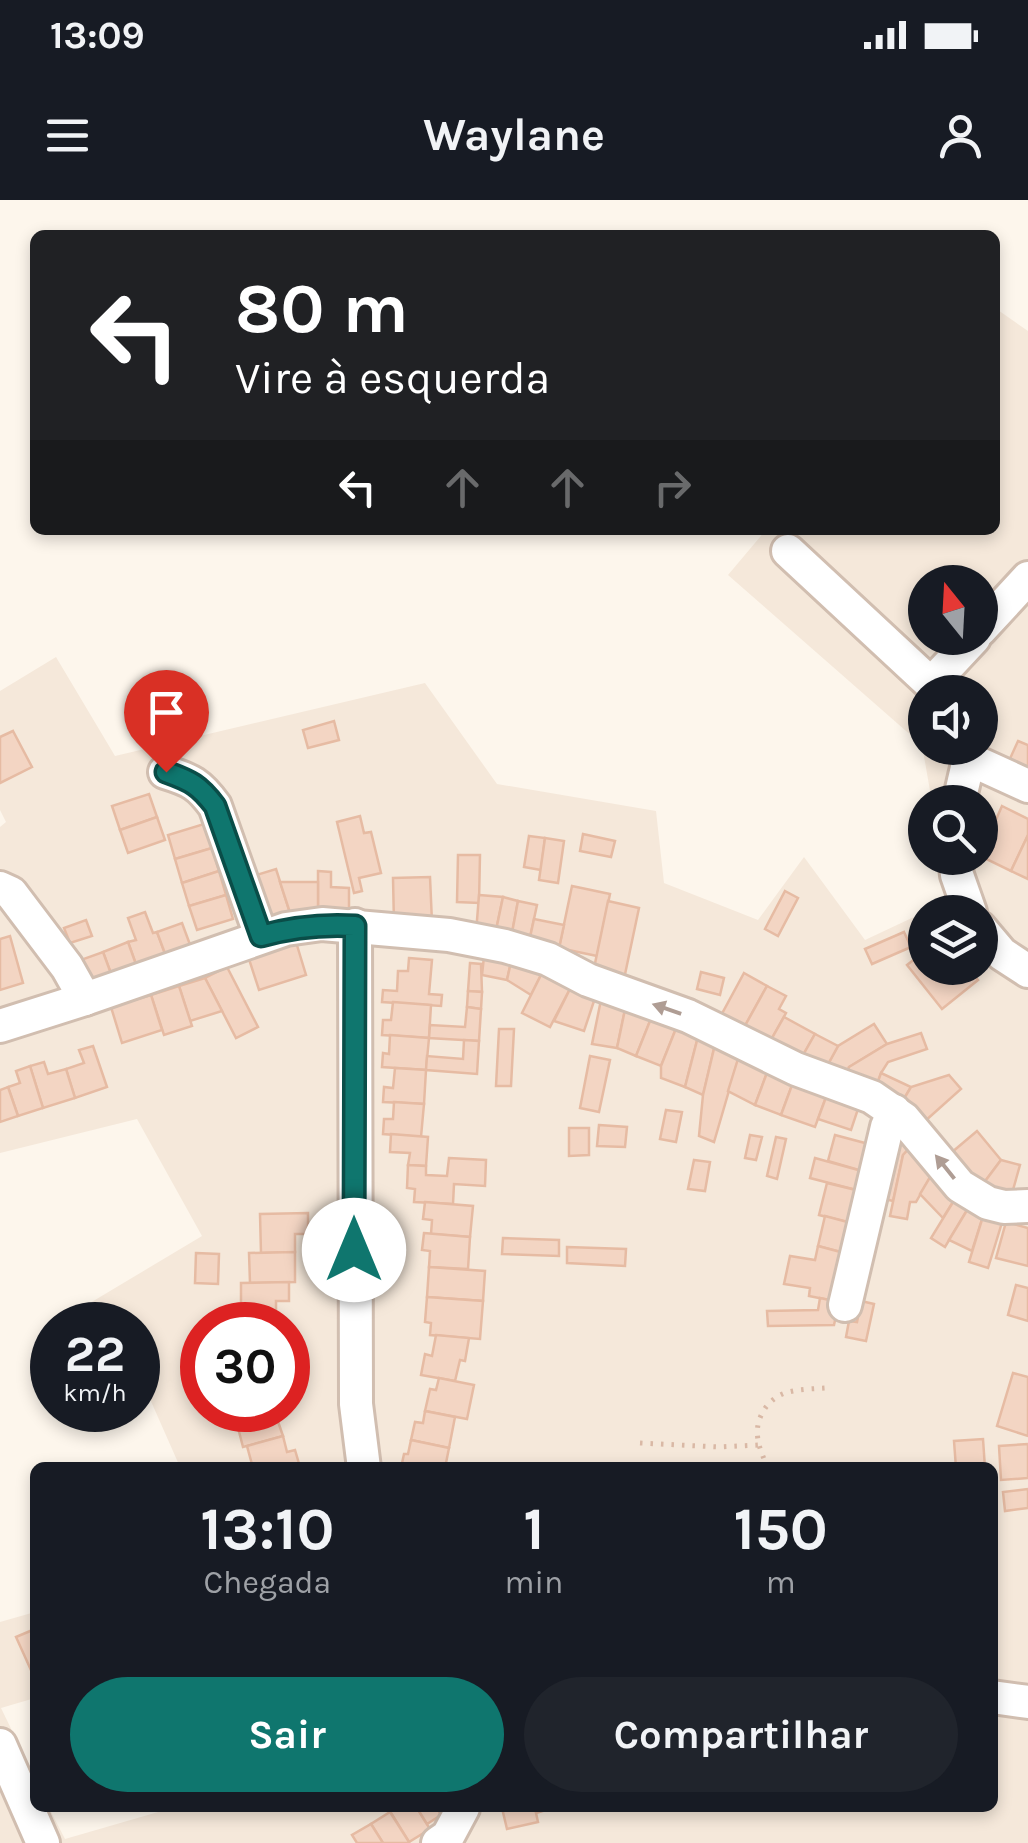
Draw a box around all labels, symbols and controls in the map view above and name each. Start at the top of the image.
text: 13:09 [50,13,145,58]
icon: menu [40,108,95,163]
icon: person [933,108,988,163]
text: Waylane [423,109,605,161]
text: 80 m [235,268,409,350]
icon: left [70,270,200,400]
text: Vire à esquerda [235,352,550,404]
icon: left [330,460,385,515]
icon: ahead [435,460,490,515]
icon: ahead [540,460,595,515]
icon: right [645,460,700,515]
north arrow [908,565,998,655]
map controls [908,565,998,985]
pin [124,670,209,773]
button: sound [908,675,998,765]
icon: arrive [139,685,194,740]
button: search [908,785,998,875]
button: layers [908,895,998,985]
one-way arrow [652,1001,682,1016]
one-way arrow [935,1154,956,1180]
position arrow [302,1198,406,1302]
speed limit sign: 30 [180,1302,310,1432]
text: 22 [65,1325,125,1384]
text: km/h [63,1378,127,1407]
text: 13:10 [200,1494,334,1564]
text: 1 [523,1494,545,1564]
text: 150 [734,1494,828,1564]
text: Chegada [203,1564,331,1601]
text: min [505,1564,563,1601]
text: m [766,1564,796,1601]
button: Sair [70,1677,504,1792]
button: Compartilhar [524,1677,958,1792]

